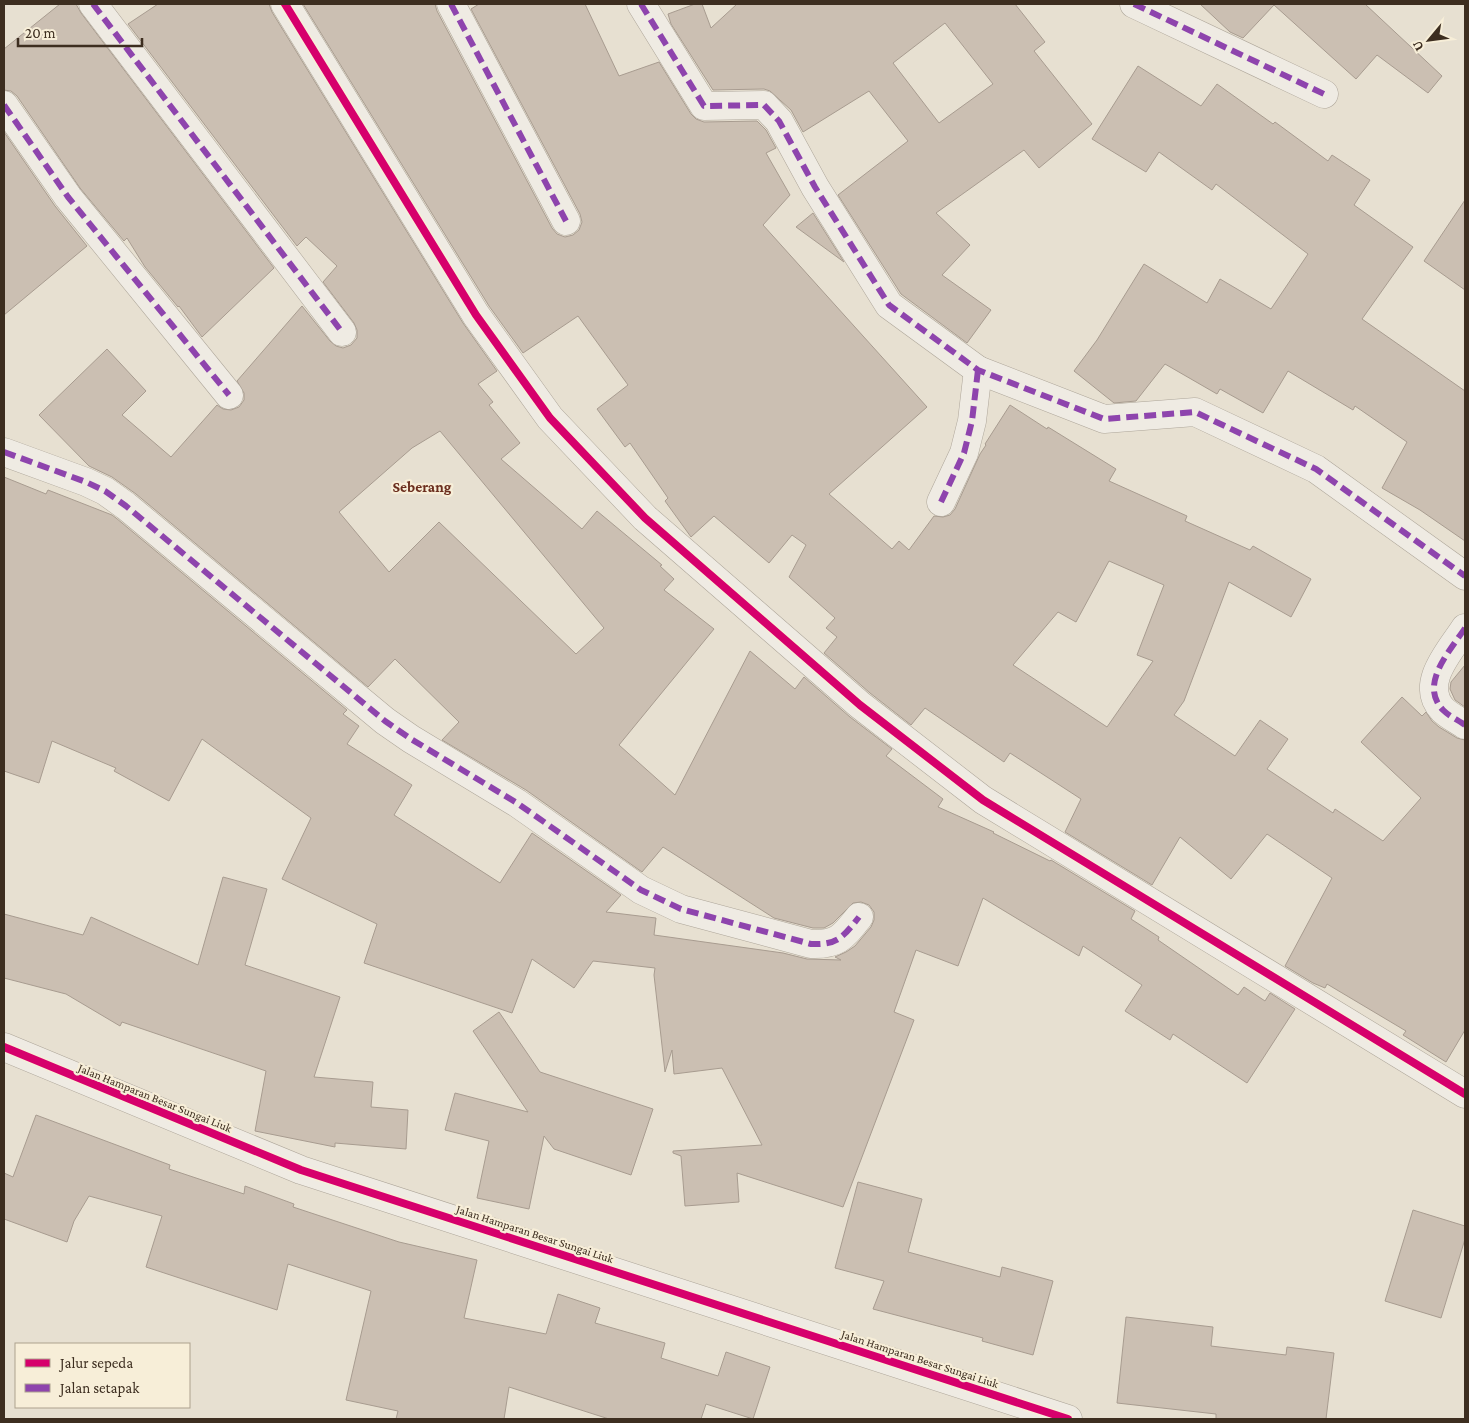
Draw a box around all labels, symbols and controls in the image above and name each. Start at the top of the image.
scale bar [18,15,141,47]
north arrow [1404,15,1454,65]
text: 20 m [25,25,56,41]
text: U [1408,38,1427,54]
district label: Seberang [393,479,452,495]
street label: Jalan Hamparan Besar Sungai Liuk [75,1060,234,1135]
street label: Jalan Hamparan Besar Sungai Liuk [454,1202,616,1266]
street label: Jalan Hamparan Besar Sungai Liuk [839,1327,1001,1391]
legend [15,1343,190,1408]
text: Jalur sepeda [58,1355,133,1372]
text: Jalan setapak [58,1380,140,1397]

